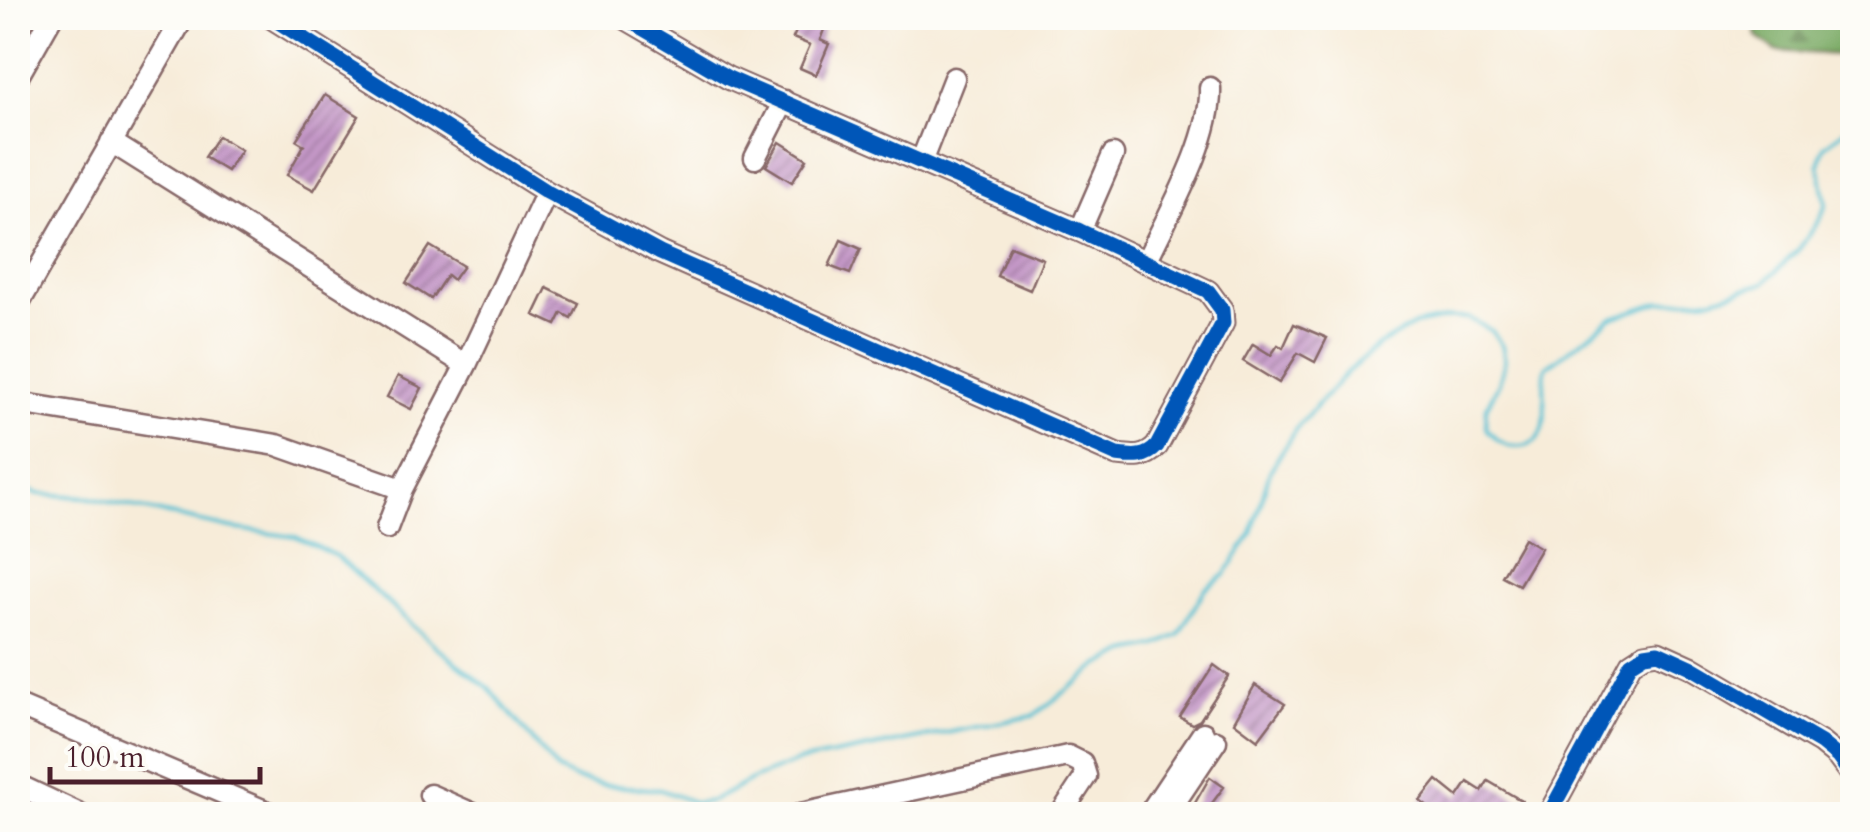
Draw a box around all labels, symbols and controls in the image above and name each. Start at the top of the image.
scale bar [50,722,260,784]
text: 100 m [65,737,145,778]

